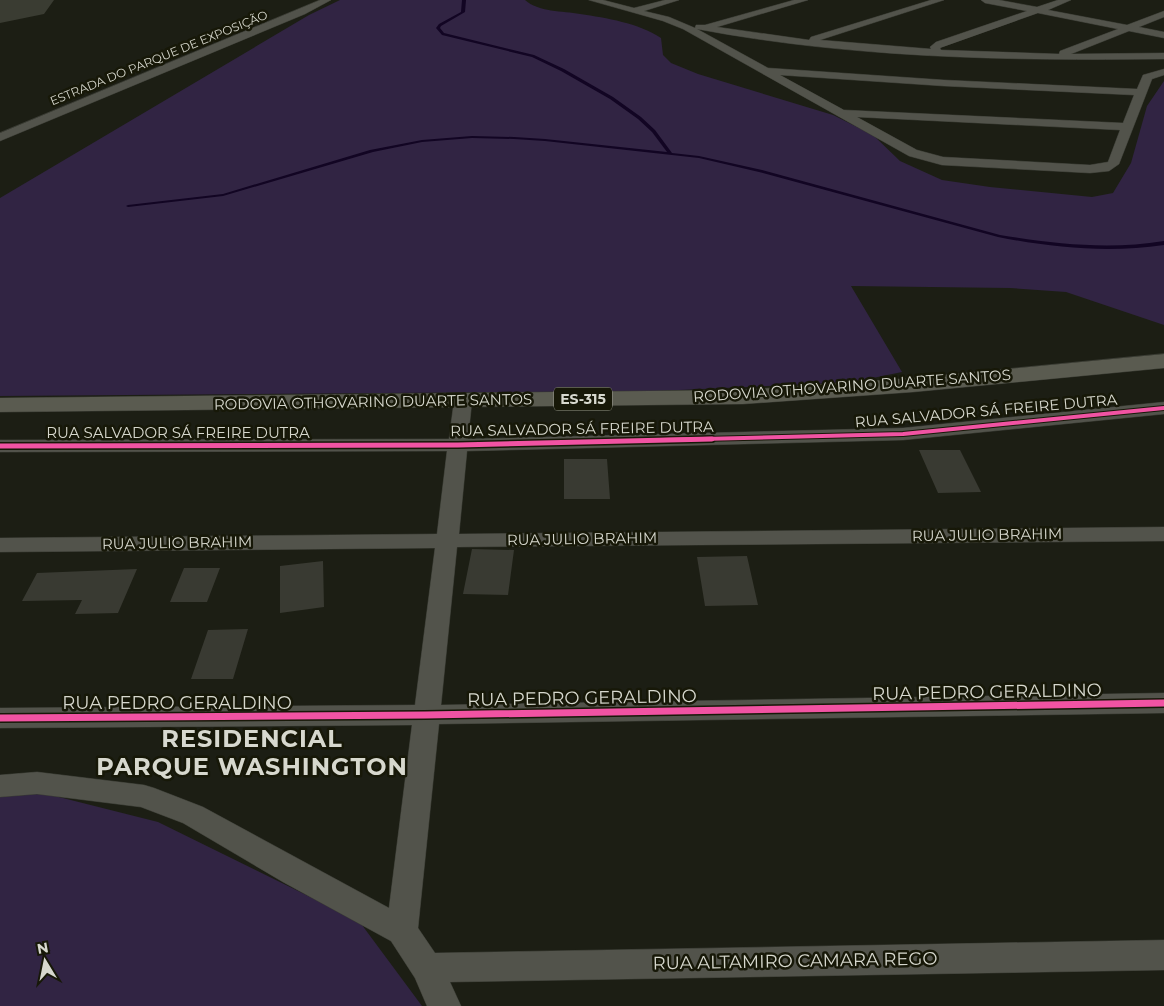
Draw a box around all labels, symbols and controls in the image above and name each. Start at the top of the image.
street label: ESTRADA DO PARQUE DE EXPOSIÇÃO [48,7,270,108]
street label: RODOVIA OTHOVARINO DUARTE SANTOS [693,365,1011,406]
road number: ES-315 [554,388,612,410]
street label: RODOVIA OTHOVARINO DUARTE SANTOS [214,389,532,414]
street label: RUA SALVADOR SÁ FREIRE DUTRA [854,390,1118,431]
street label: RUA SALVADOR SÁ FREIRE DUTRA [450,417,714,440]
street label: RUA SALVADOR SÁ FREIRE DUTRA [46,423,310,442]
street label: RUA JULIO BRAHIM [912,524,1062,545]
street label: RUA JULIO BRAHIM [507,528,657,549]
street label: RUA JULIO BRAHIM [102,532,252,553]
street label: RUA PEDRO GERALDINO [872,679,1102,705]
street label: RUA PEDRO GERALDINO [467,685,697,711]
street label: RUA PEDRO GERALDINO [62,692,292,714]
district label: RESIDENCIAL PARQUE WASHINGTON [96,724,408,781]
north arrow [20,936,70,986]
text: N [36,938,50,958]
street label: RUA ALTAMIRO CAMARA REGO [652,948,938,974]

